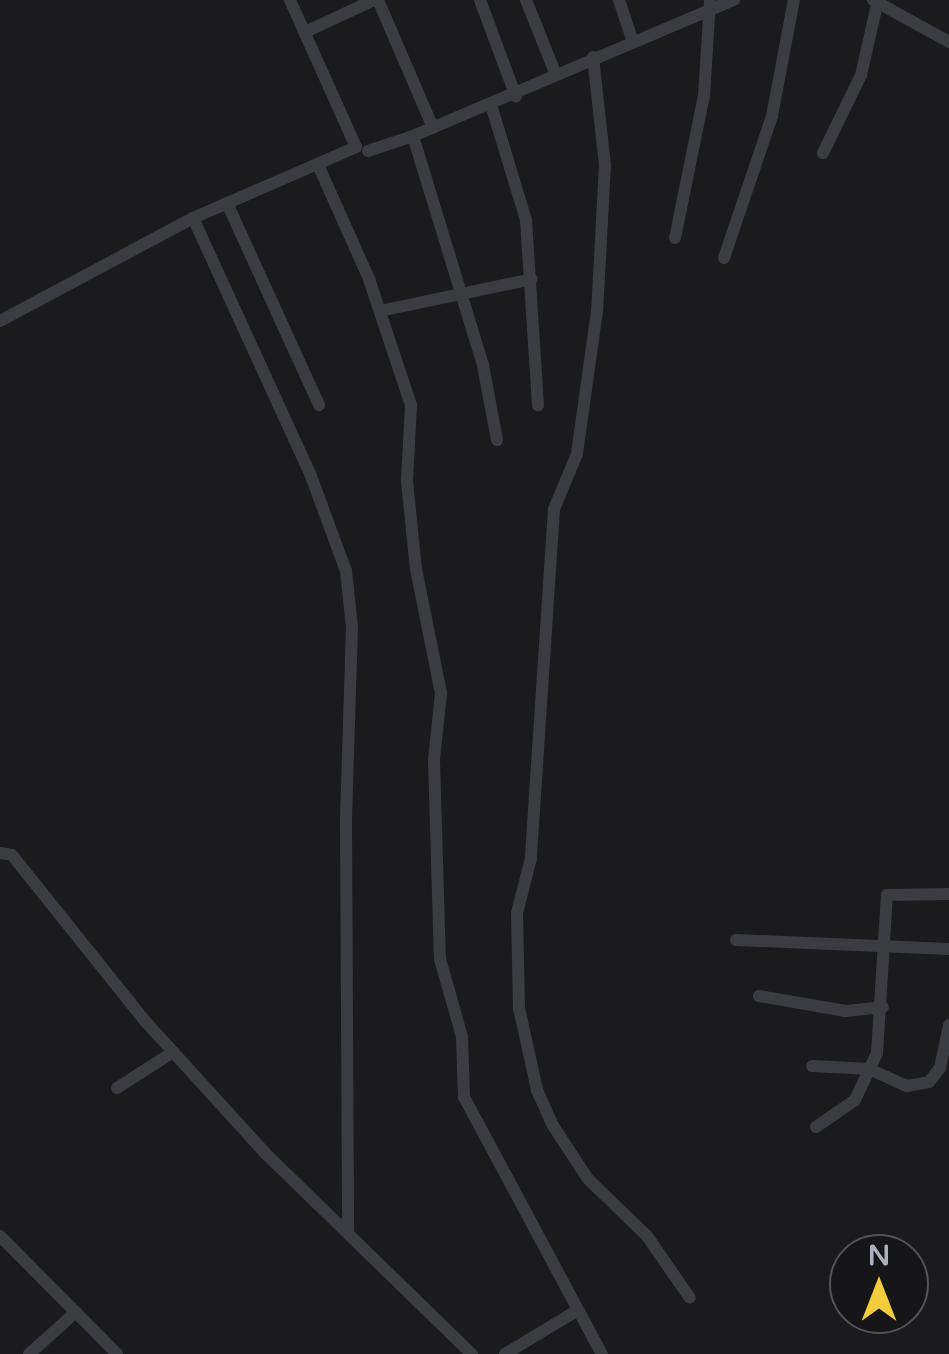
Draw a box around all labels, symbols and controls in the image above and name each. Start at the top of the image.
north arrow [829,1234,929,1334]
text: N [868,1239,890,1273]

